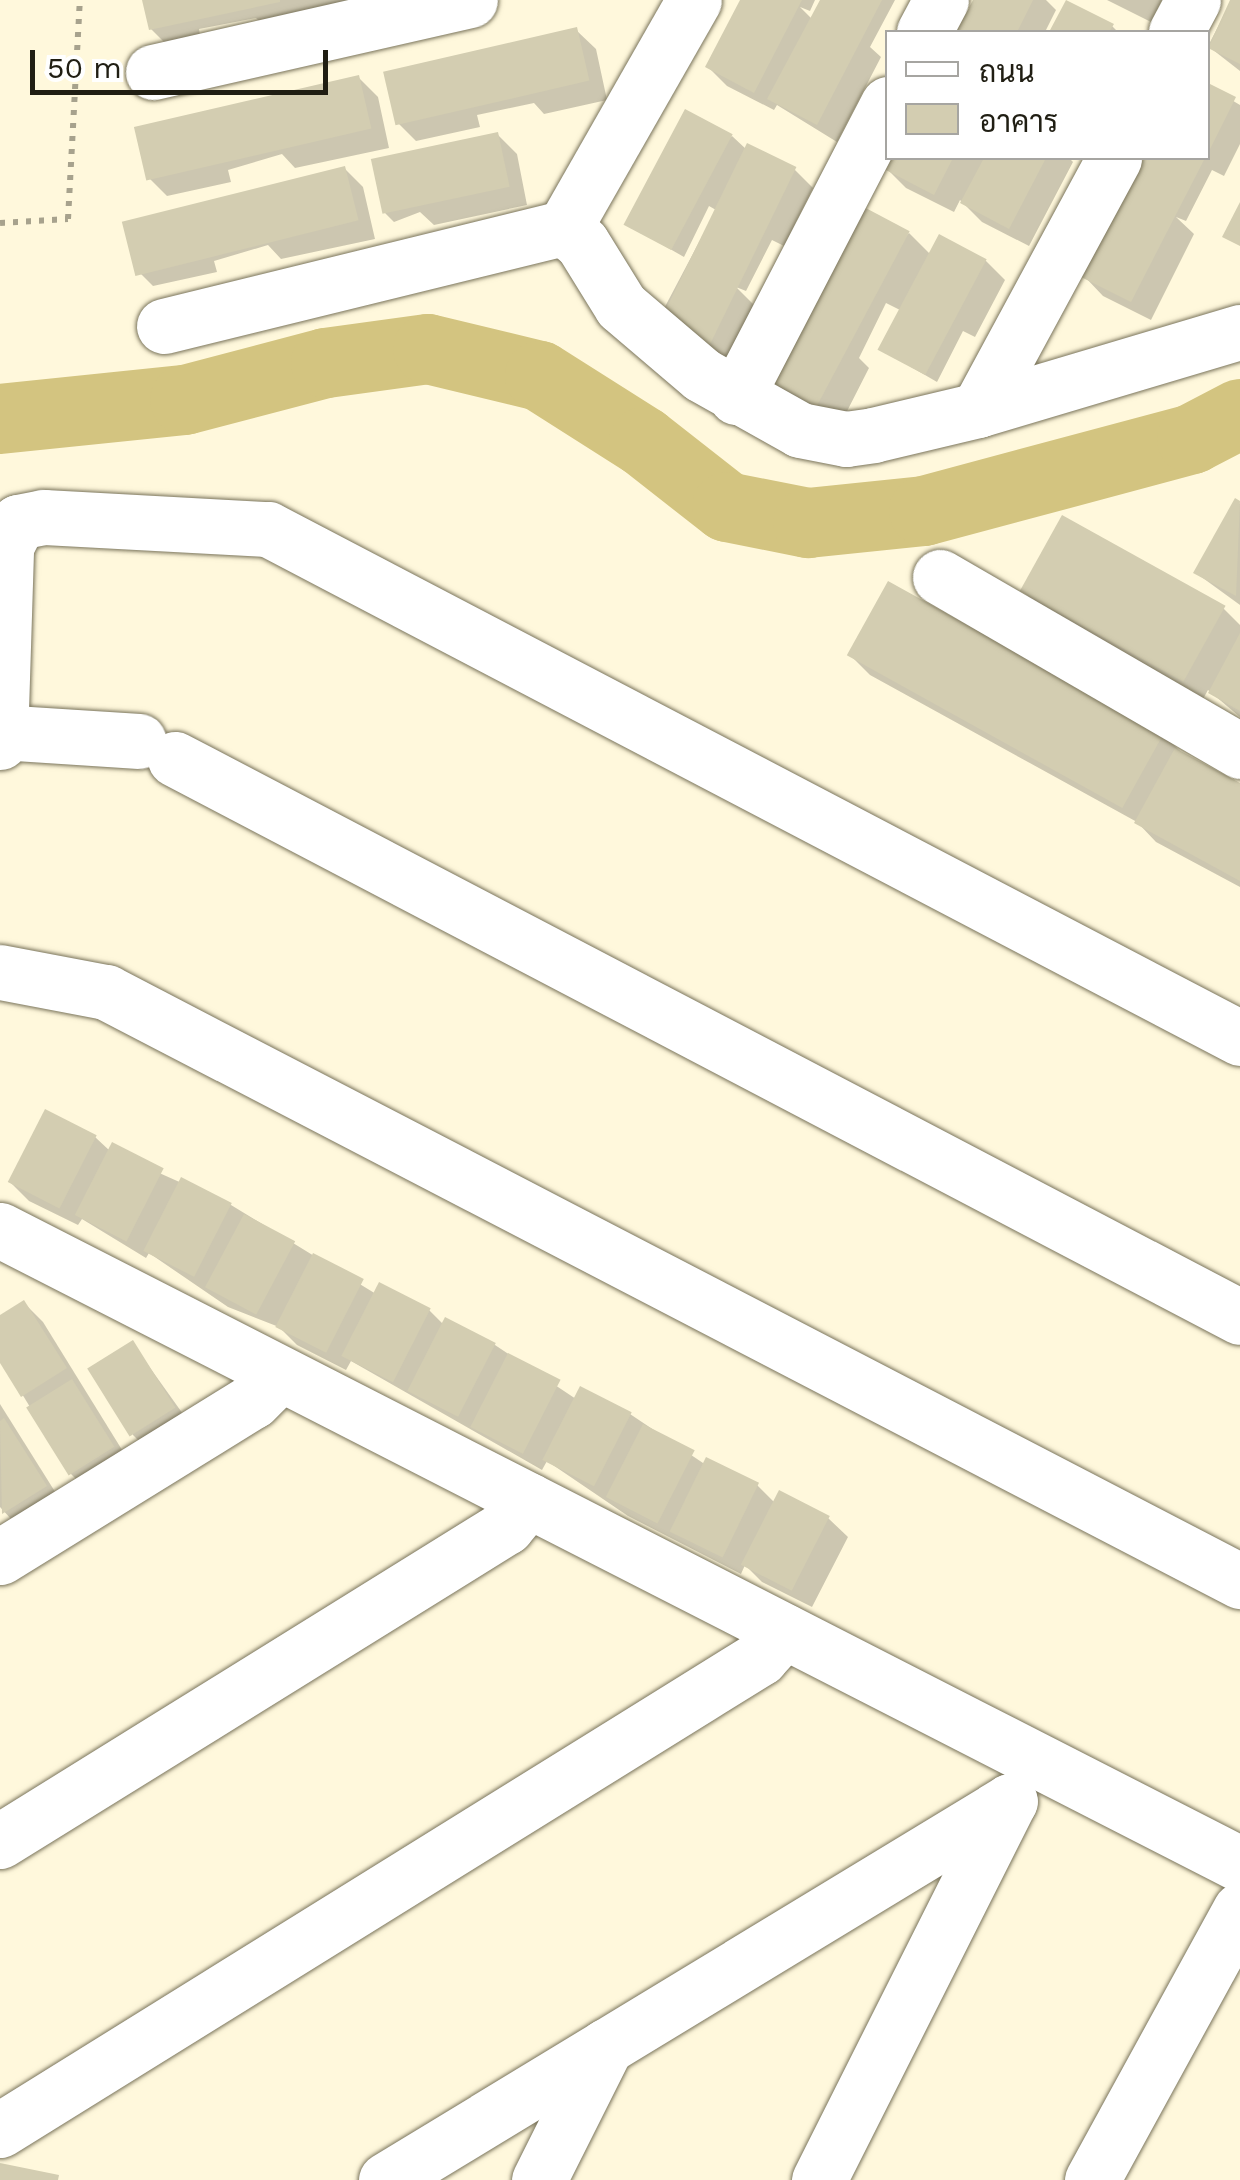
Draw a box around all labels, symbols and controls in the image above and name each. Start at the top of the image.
scale bar [35,30,332,92]
legend [885,30,1210,160]
text: 50 m [47,50,122,85]
text: ถนน [979,54,1035,89]
text: อาคาร [979,104,1058,139]

